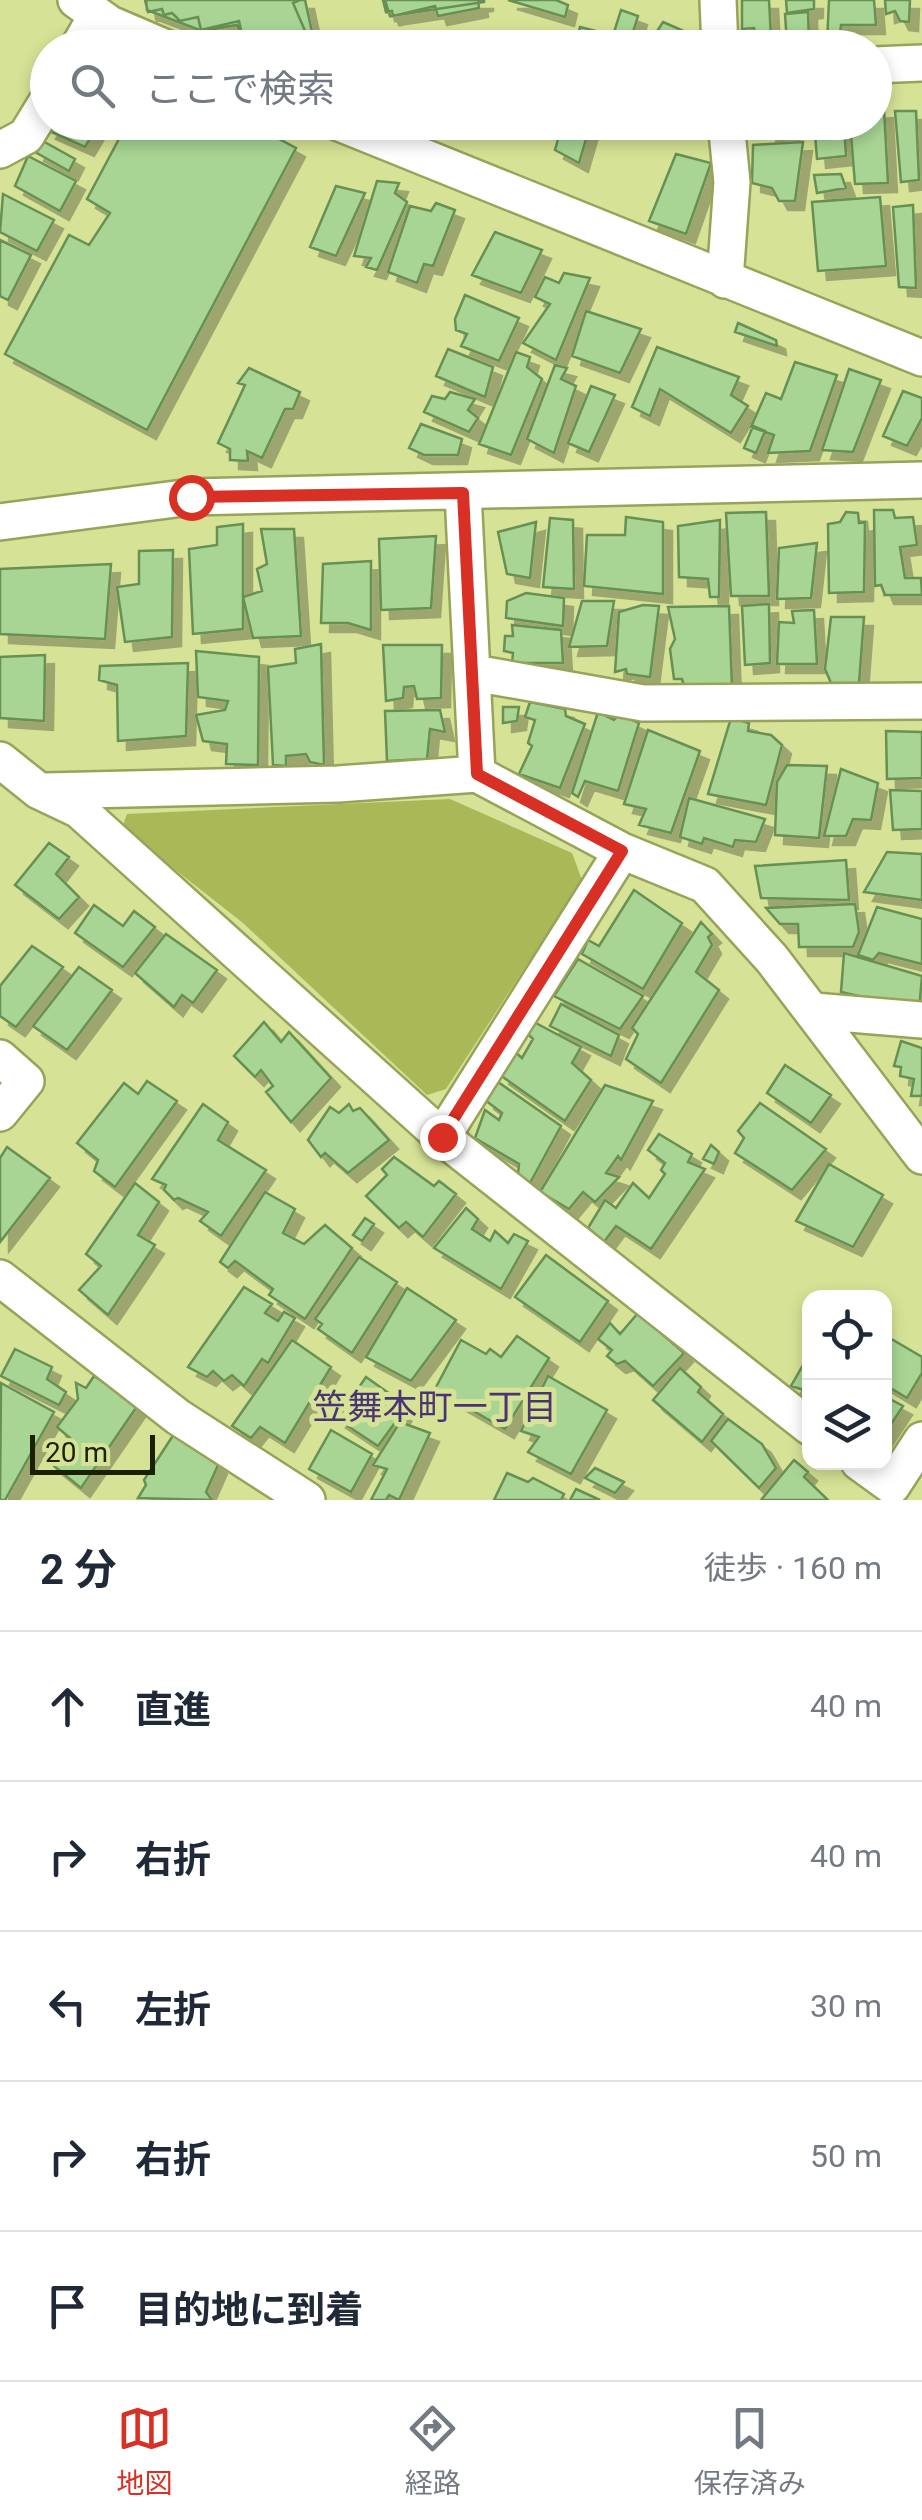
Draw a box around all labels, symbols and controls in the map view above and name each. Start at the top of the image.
search box [30,30,892,140]
icon: search [65,58,120,113]
text: ここで検索 [145,67,335,111]
route start [169,475,215,521]
route end [420,1115,466,1161]
map controls [802,1290,892,1470]
button: locate [802,1290,892,1380]
button: layers [802,1380,892,1470]
district label: 笠舞本町一丁目 [312,1387,558,1428]
scale bar [30,1430,155,1474]
text: 20 m [45,1436,108,1469]
text: 2 分 [40,1545,117,1594]
text: 徒歩 · 160 m [704,1549,882,1587]
icon: ahead [40,1679,95,1734]
text: 40 m [810,1687,882,1725]
text: 直進 [135,1688,211,1732]
icon: right [40,1829,95,1884]
text: 40 m [810,1837,882,1875]
text: 右折 [135,1838,211,1882]
icon: left [40,1979,95,2034]
text: 30 m [810,1987,882,2025]
text: 左折 [135,1988,211,2032]
icon: right [40,2129,95,2184]
text: 50 m [810,2137,882,2175]
text: 右折 [135,2138,211,2182]
icon: arrive [40,2279,95,2334]
text: 目的地に到着 [135,2288,363,2332]
tab: 地図 [116,2401,172,2501]
tab: 経路 [405,2401,461,2501]
tab: 保存済み [694,2401,806,2501]

